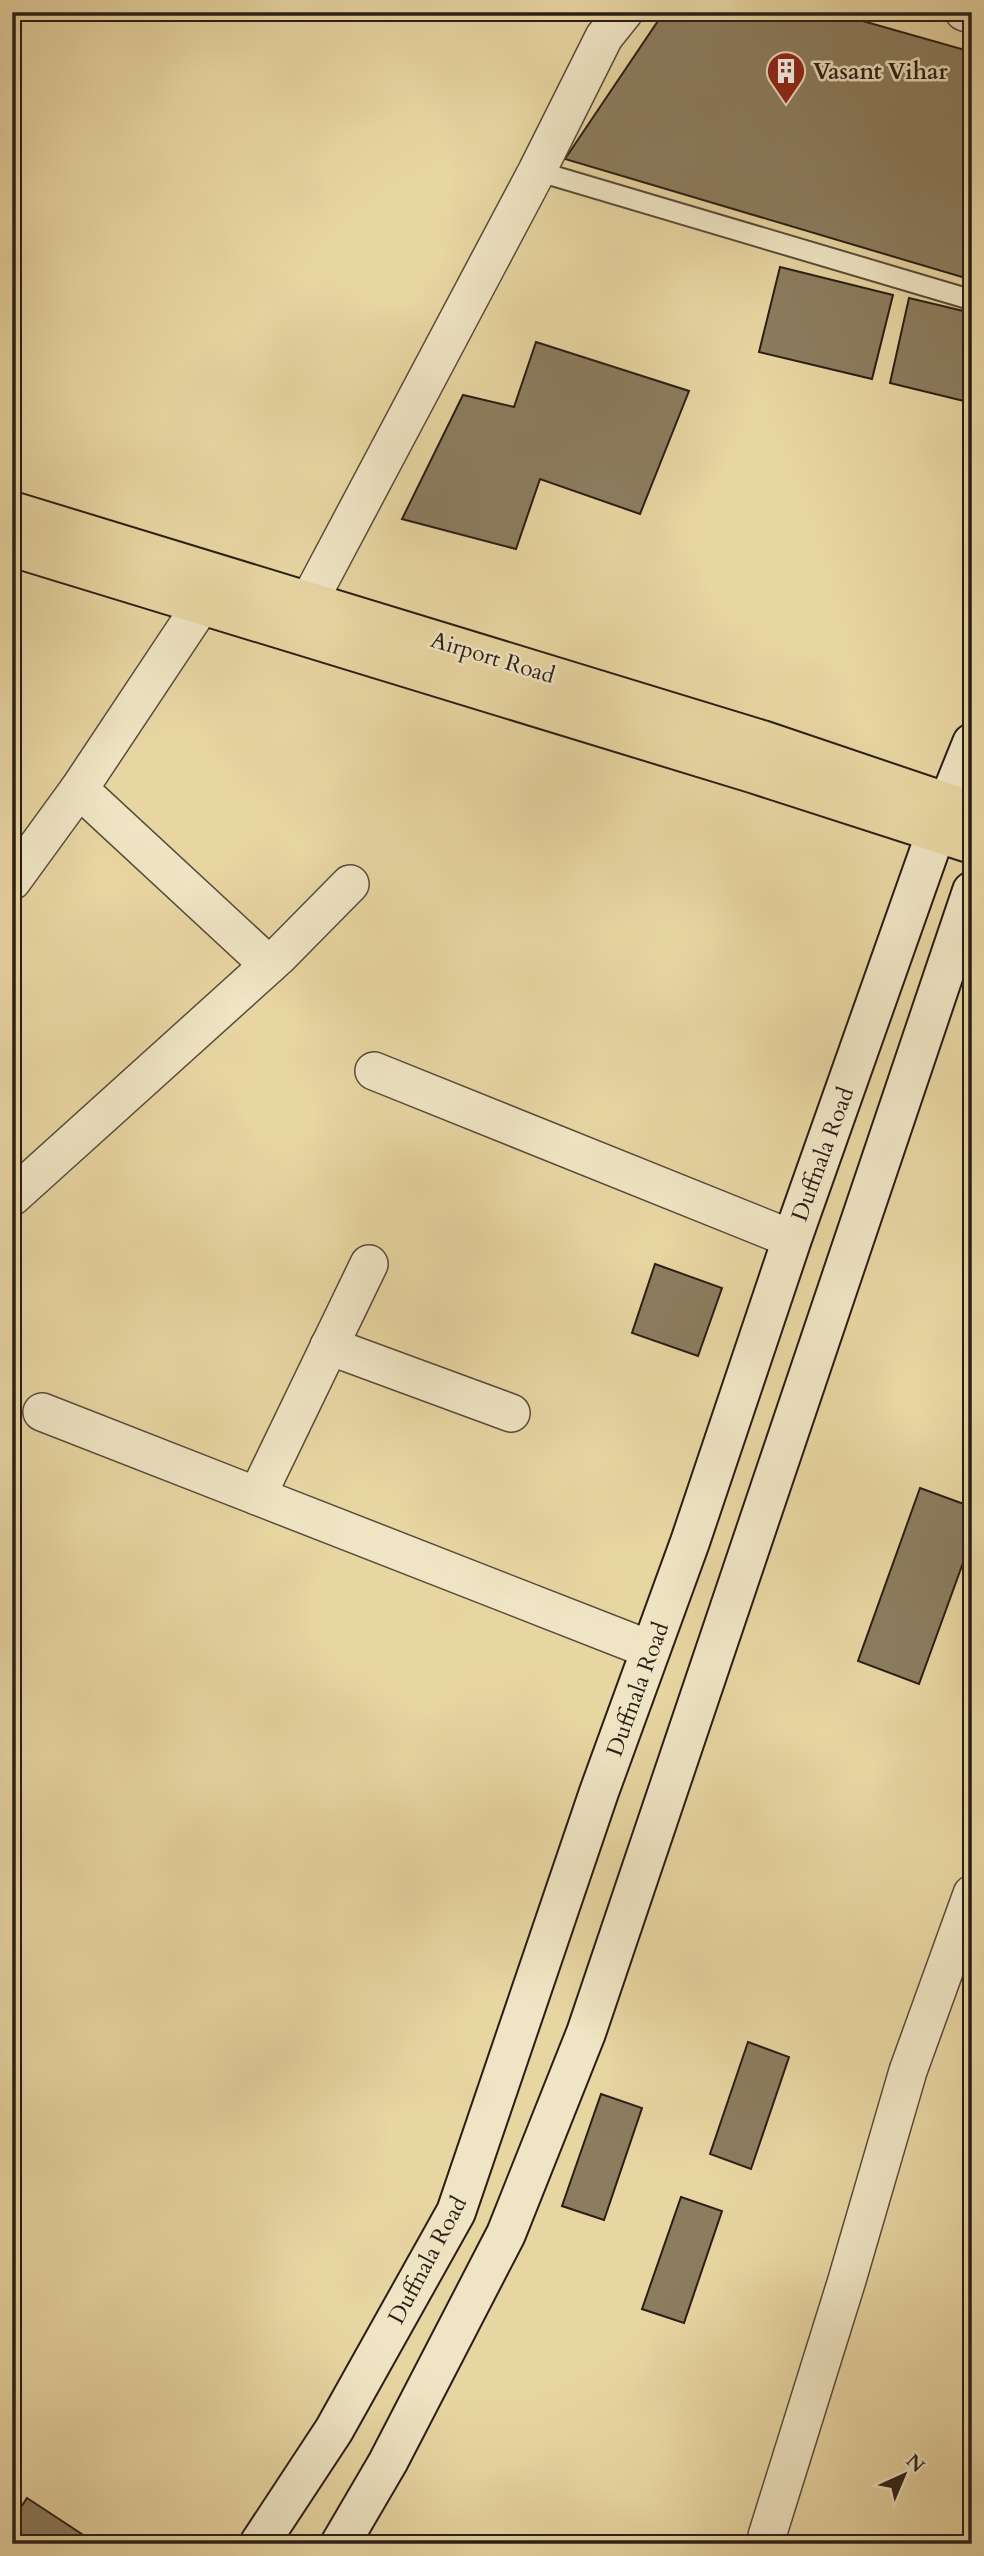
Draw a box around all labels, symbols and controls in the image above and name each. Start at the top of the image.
building icon: Vasant Vihar [765,50,807,105]
place label: Vasant Vihar [813,56,948,87]
street label: Airport Road [427,624,559,691]
street label: Duffnala Road [784,1082,861,1226]
street label: Duffnala Road [599,1617,676,1761]
street label: Duffnala Road [381,2190,474,2330]
north arrow [869,2440,939,2510]
text: N [900,2448,930,2479]

